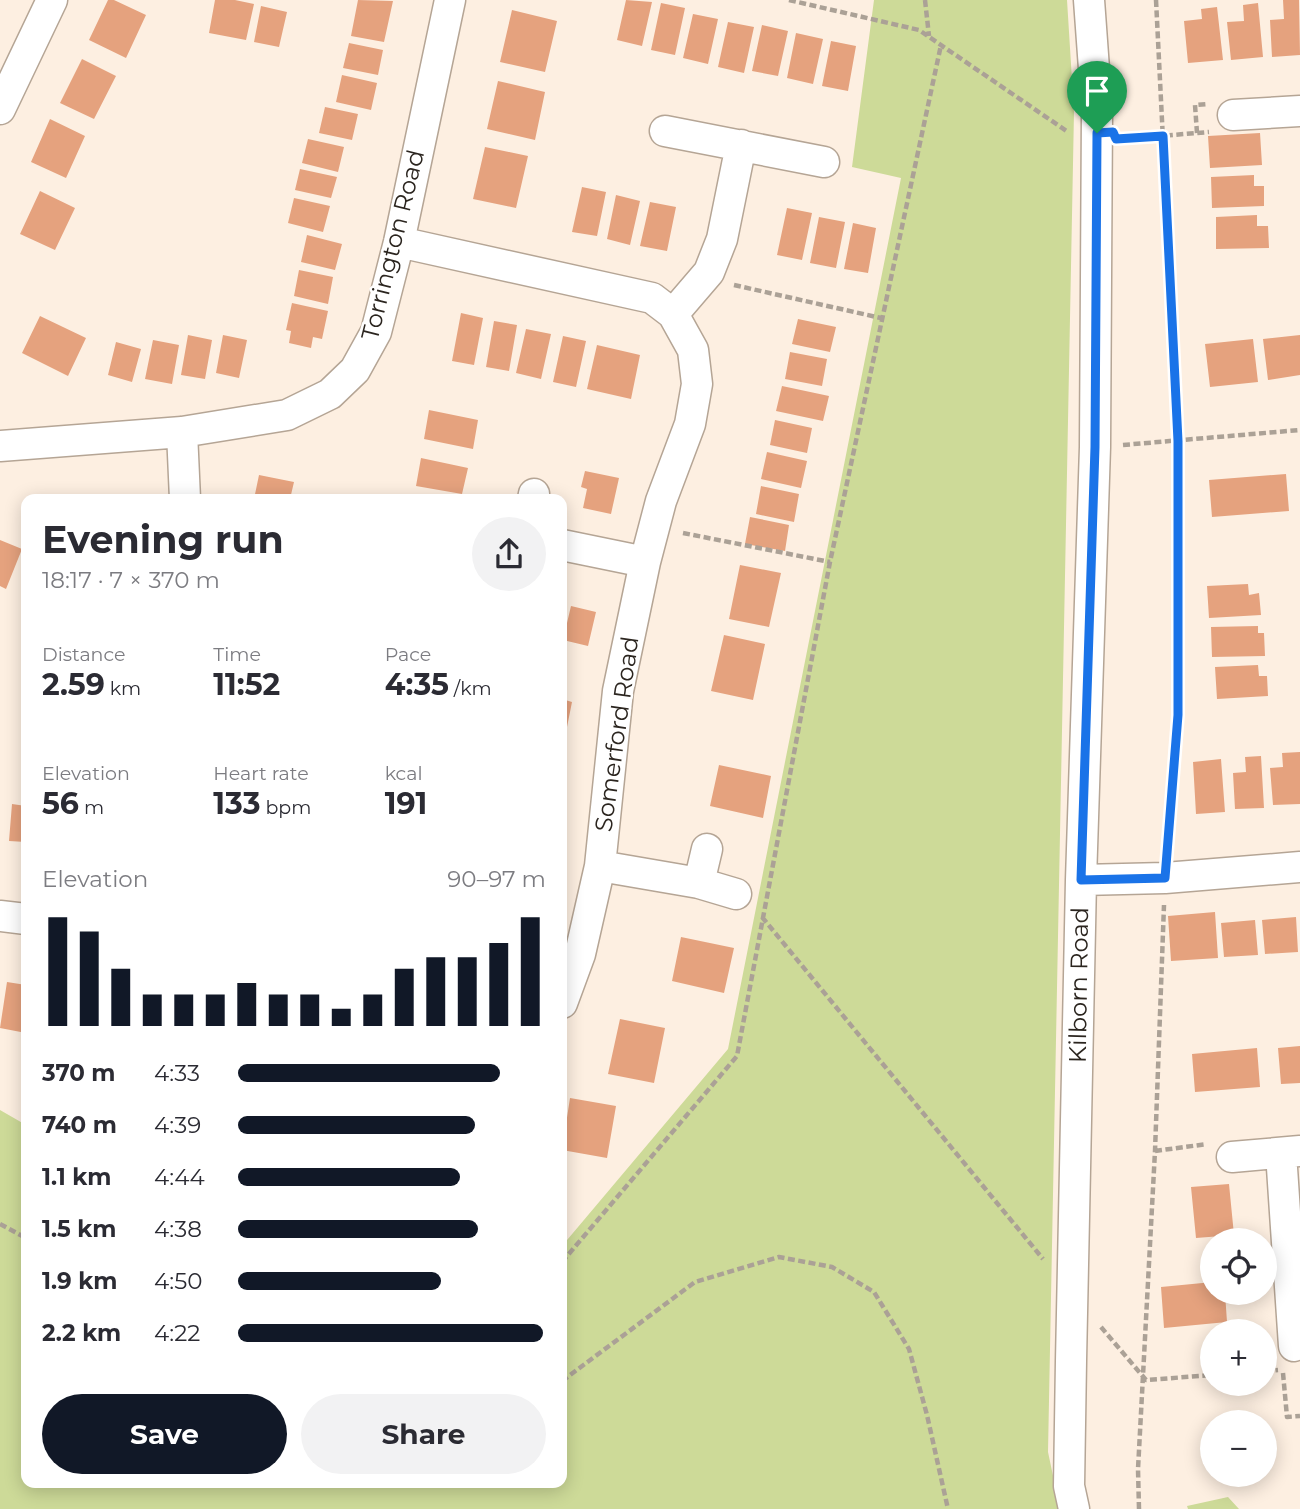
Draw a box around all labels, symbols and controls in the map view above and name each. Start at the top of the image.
pin [1067,61,1127,133]
icon: arrive [1078,72,1116,110]
street label: Torrington Road [355,147,430,343]
text: Evening run [42,516,284,563]
button: share [472,517,546,591]
text: 18:17 · 7 × 370 m [42,566,220,594]
street label: Somerford Road [588,634,645,833]
text: Distance [42,643,125,666]
text: Time [213,643,261,666]
text: Pace [385,643,431,666]
text: 2.59 [42,666,105,703]
text: 11:52 [213,666,280,703]
text: 4:35 [385,666,449,703]
text: km [105,677,141,700]
text: /km [449,677,492,700]
text: Elevation [42,762,130,785]
text: Heart rate [213,762,309,785]
text: kcal [385,762,423,785]
text: 56 [42,785,79,822]
text: 133 [213,785,260,822]
text: 191 [385,785,427,822]
text: m [79,796,104,819]
text: bpm [260,796,311,819]
text: Elevation [42,865,148,893]
text: 90–97 m [447,865,546,893]
street label: Kilborn Road [1063,907,1094,1063]
text: 370 m [42,1059,115,1087]
text: 4:33 [154,1059,200,1087]
text: 740 m [42,1111,117,1139]
text: 4:39 [154,1111,201,1139]
text: 1.1 km [42,1163,111,1191]
text: 4:44 [154,1163,205,1191]
text: 1.5 km [42,1215,116,1243]
text: 4:38 [154,1215,202,1243]
map controls [1200,1228,1277,1487]
button: locate [1200,1228,1277,1305]
text: 1.9 km [42,1267,117,1295]
text: 4:50 [154,1267,202,1295]
text: 2.2 km [42,1319,121,1347]
text: 4:22 [154,1319,200,1347]
button: + [1200,1319,1277,1396]
button: Save [42,1394,287,1474]
button: Share [301,1394,546,1474]
button: − [1200,1410,1277,1487]

